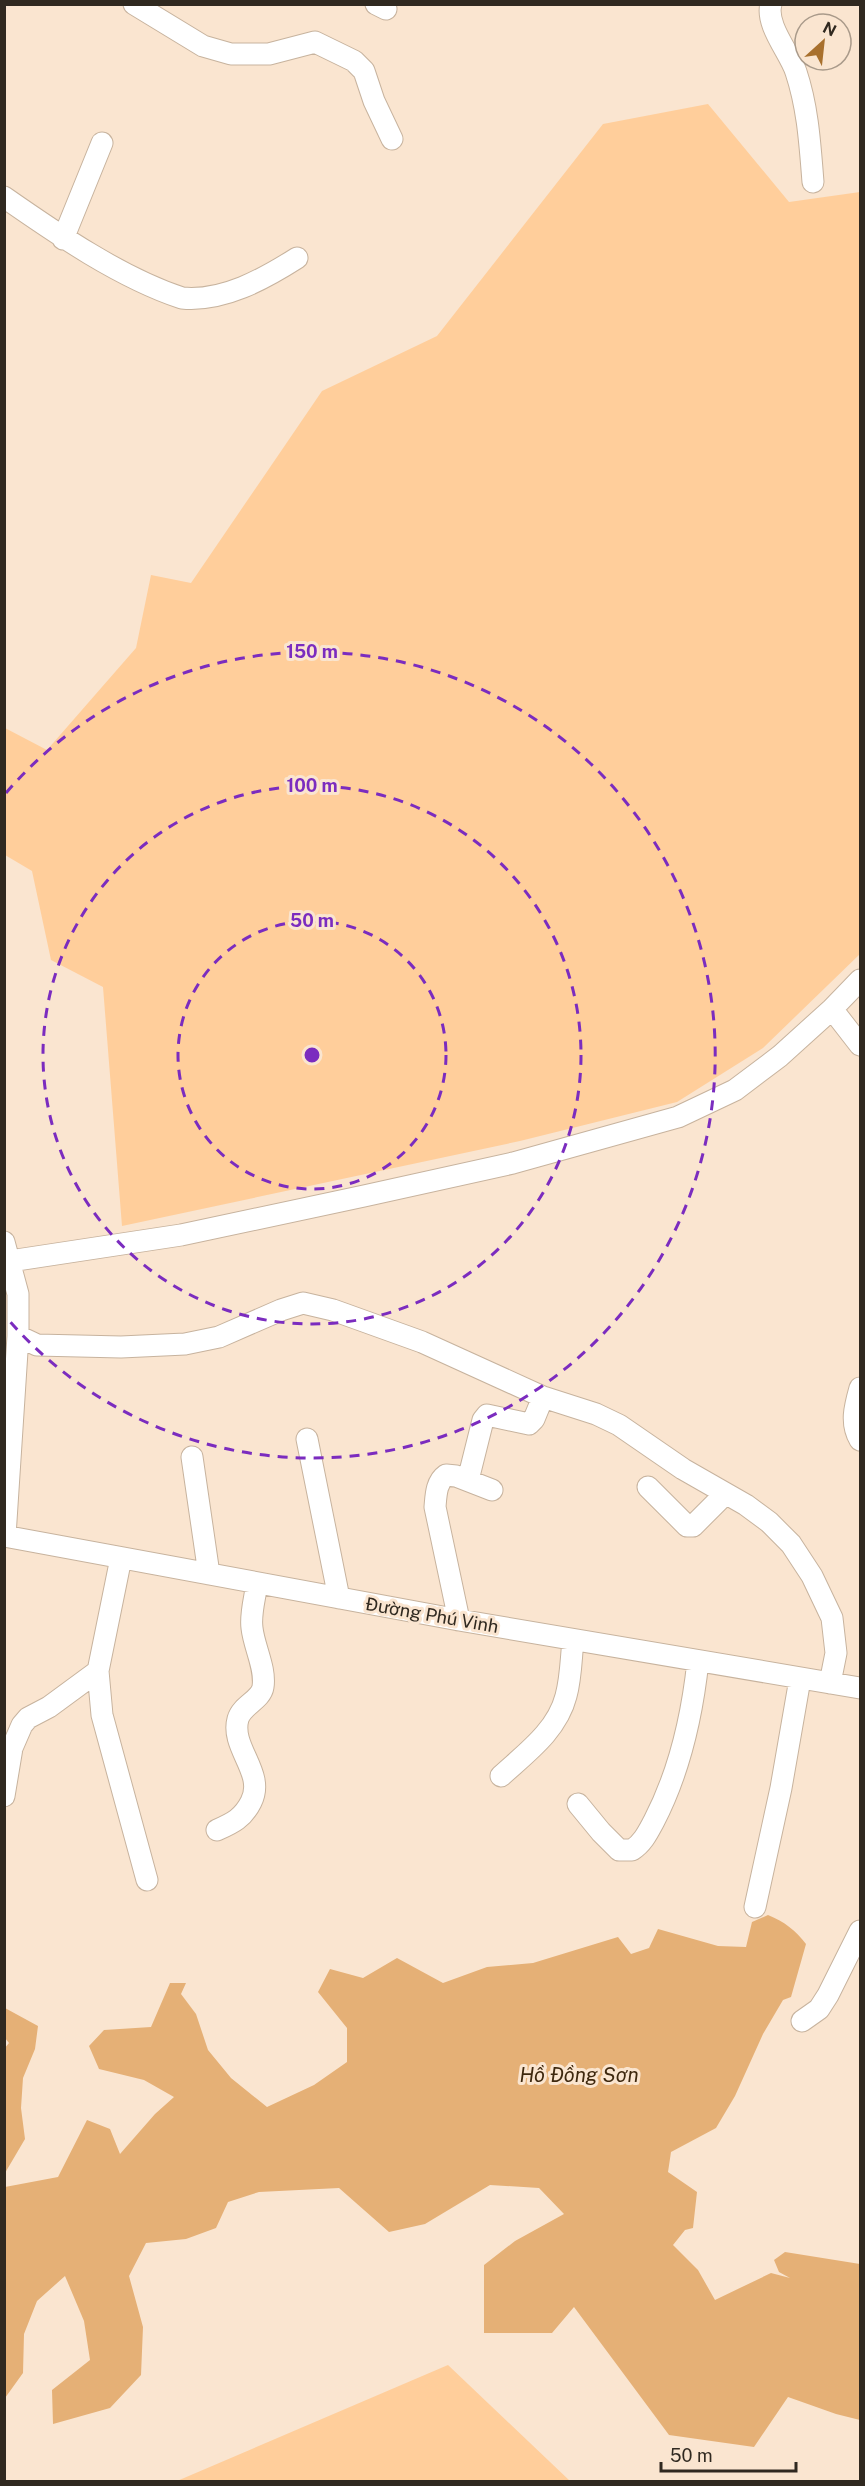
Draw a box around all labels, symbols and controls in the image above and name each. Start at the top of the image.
north arrow [793,12,853,72]
text: N [820,18,839,40]
text: 150 m [286,641,338,662]
text: 100 m [286,775,338,796]
text: 50 m [290,910,334,931]
centre of rings [302,1045,322,1065]
street label: Đường Phú Vinh [364,1593,500,1637]
water label: Hồ Đồng Sơn [519,2063,639,2087]
scale bar [661,2435,796,2473]
text: 50 m [670,2445,713,2466]

